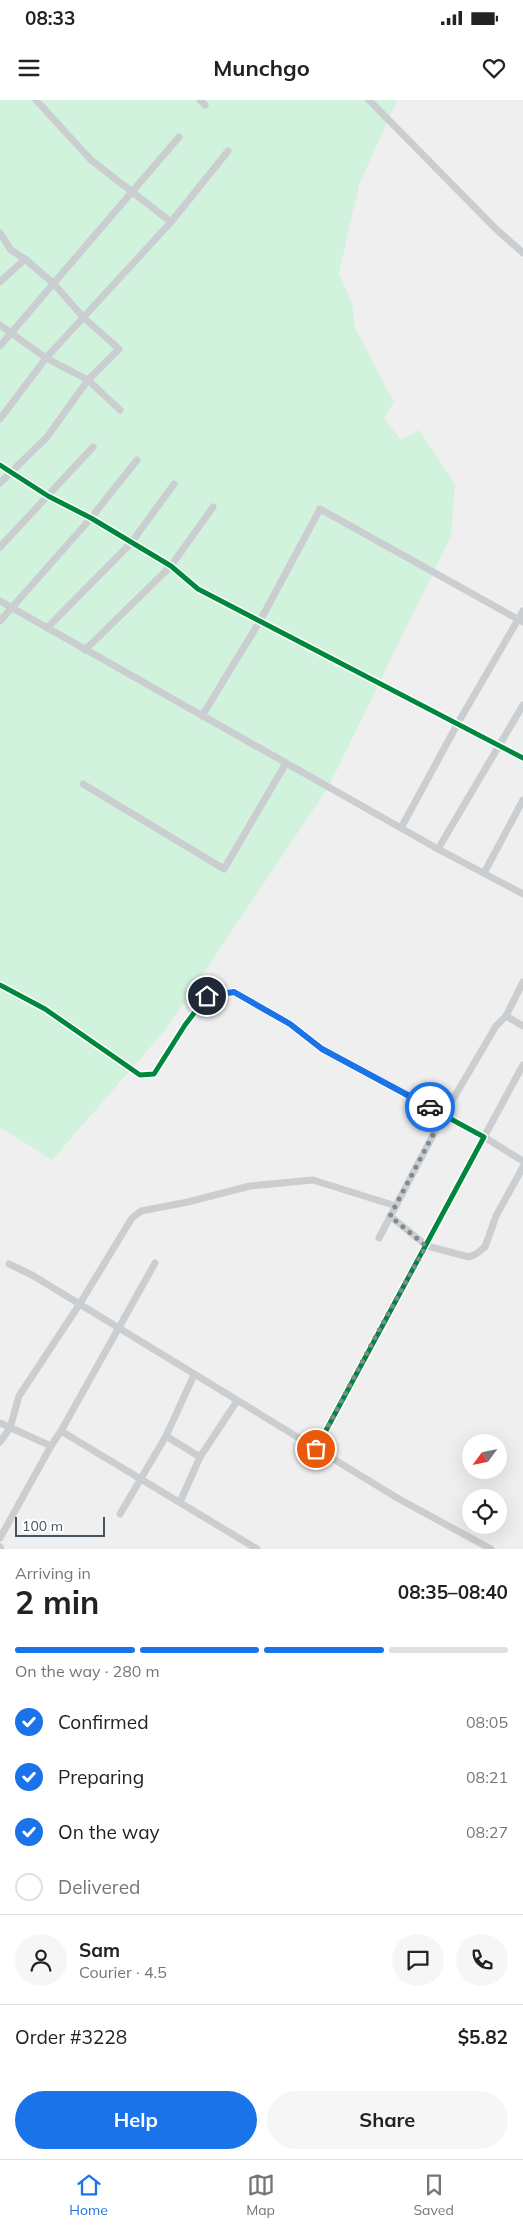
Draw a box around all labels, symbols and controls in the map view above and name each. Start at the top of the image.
text: 08:33 [25,6,75,30]
icon: menu [15,54,43,82]
text: Munchgo [213,54,310,82]
icon: heart [480,54,508,82]
pin [186,975,228,1017]
icon: home [193,982,221,1010]
courier [405,1082,455,1132]
icon: car [416,1093,444,1121]
pin [295,1428,337,1470]
north arrow [462,1434,508,1479]
map controls [462,1434,507,1534]
icon: bag [302,1435,330,1463]
button: locate [462,1489,507,1534]
scale bar [15,1514,105,1537]
text: 100 m [22,1517,63,1535]
text: Arriving in [15,1563,91,1583]
text: 08:35–08:40 [398,1580,508,1604]
text: 2 min [15,1582,99,1622]
text: On the way · 280 m [15,1661,160,1681]
icon: check [15,1708,43,1736]
text: Confirmed [58,1710,149,1734]
text: 08:05 [466,1712,508,1732]
icon: check [15,1763,43,1791]
text: Preparing [58,1765,144,1789]
text: 08:21 [466,1767,508,1787]
icon: check [15,1818,43,1846]
text: On the way [58,1820,160,1844]
text: 08:27 [466,1822,508,1842]
text: Delivered [58,1875,140,1899]
button: person [15,1934,67,1986]
button: chat [392,1934,444,1986]
button: phone [456,1934,508,1986]
text: Sam [79,1938,120,1962]
text: Courier · 4.5 [79,1962,167,1982]
text: Order #3228 [15,2025,127,2049]
text: $5.82 [458,2025,508,2049]
button: Help [15,2091,257,2149]
button: Share [267,2091,508,2149]
tab: Home [69,2171,108,2219]
tab: Map [246,2171,275,2219]
tab: Saved [413,2171,454,2219]

